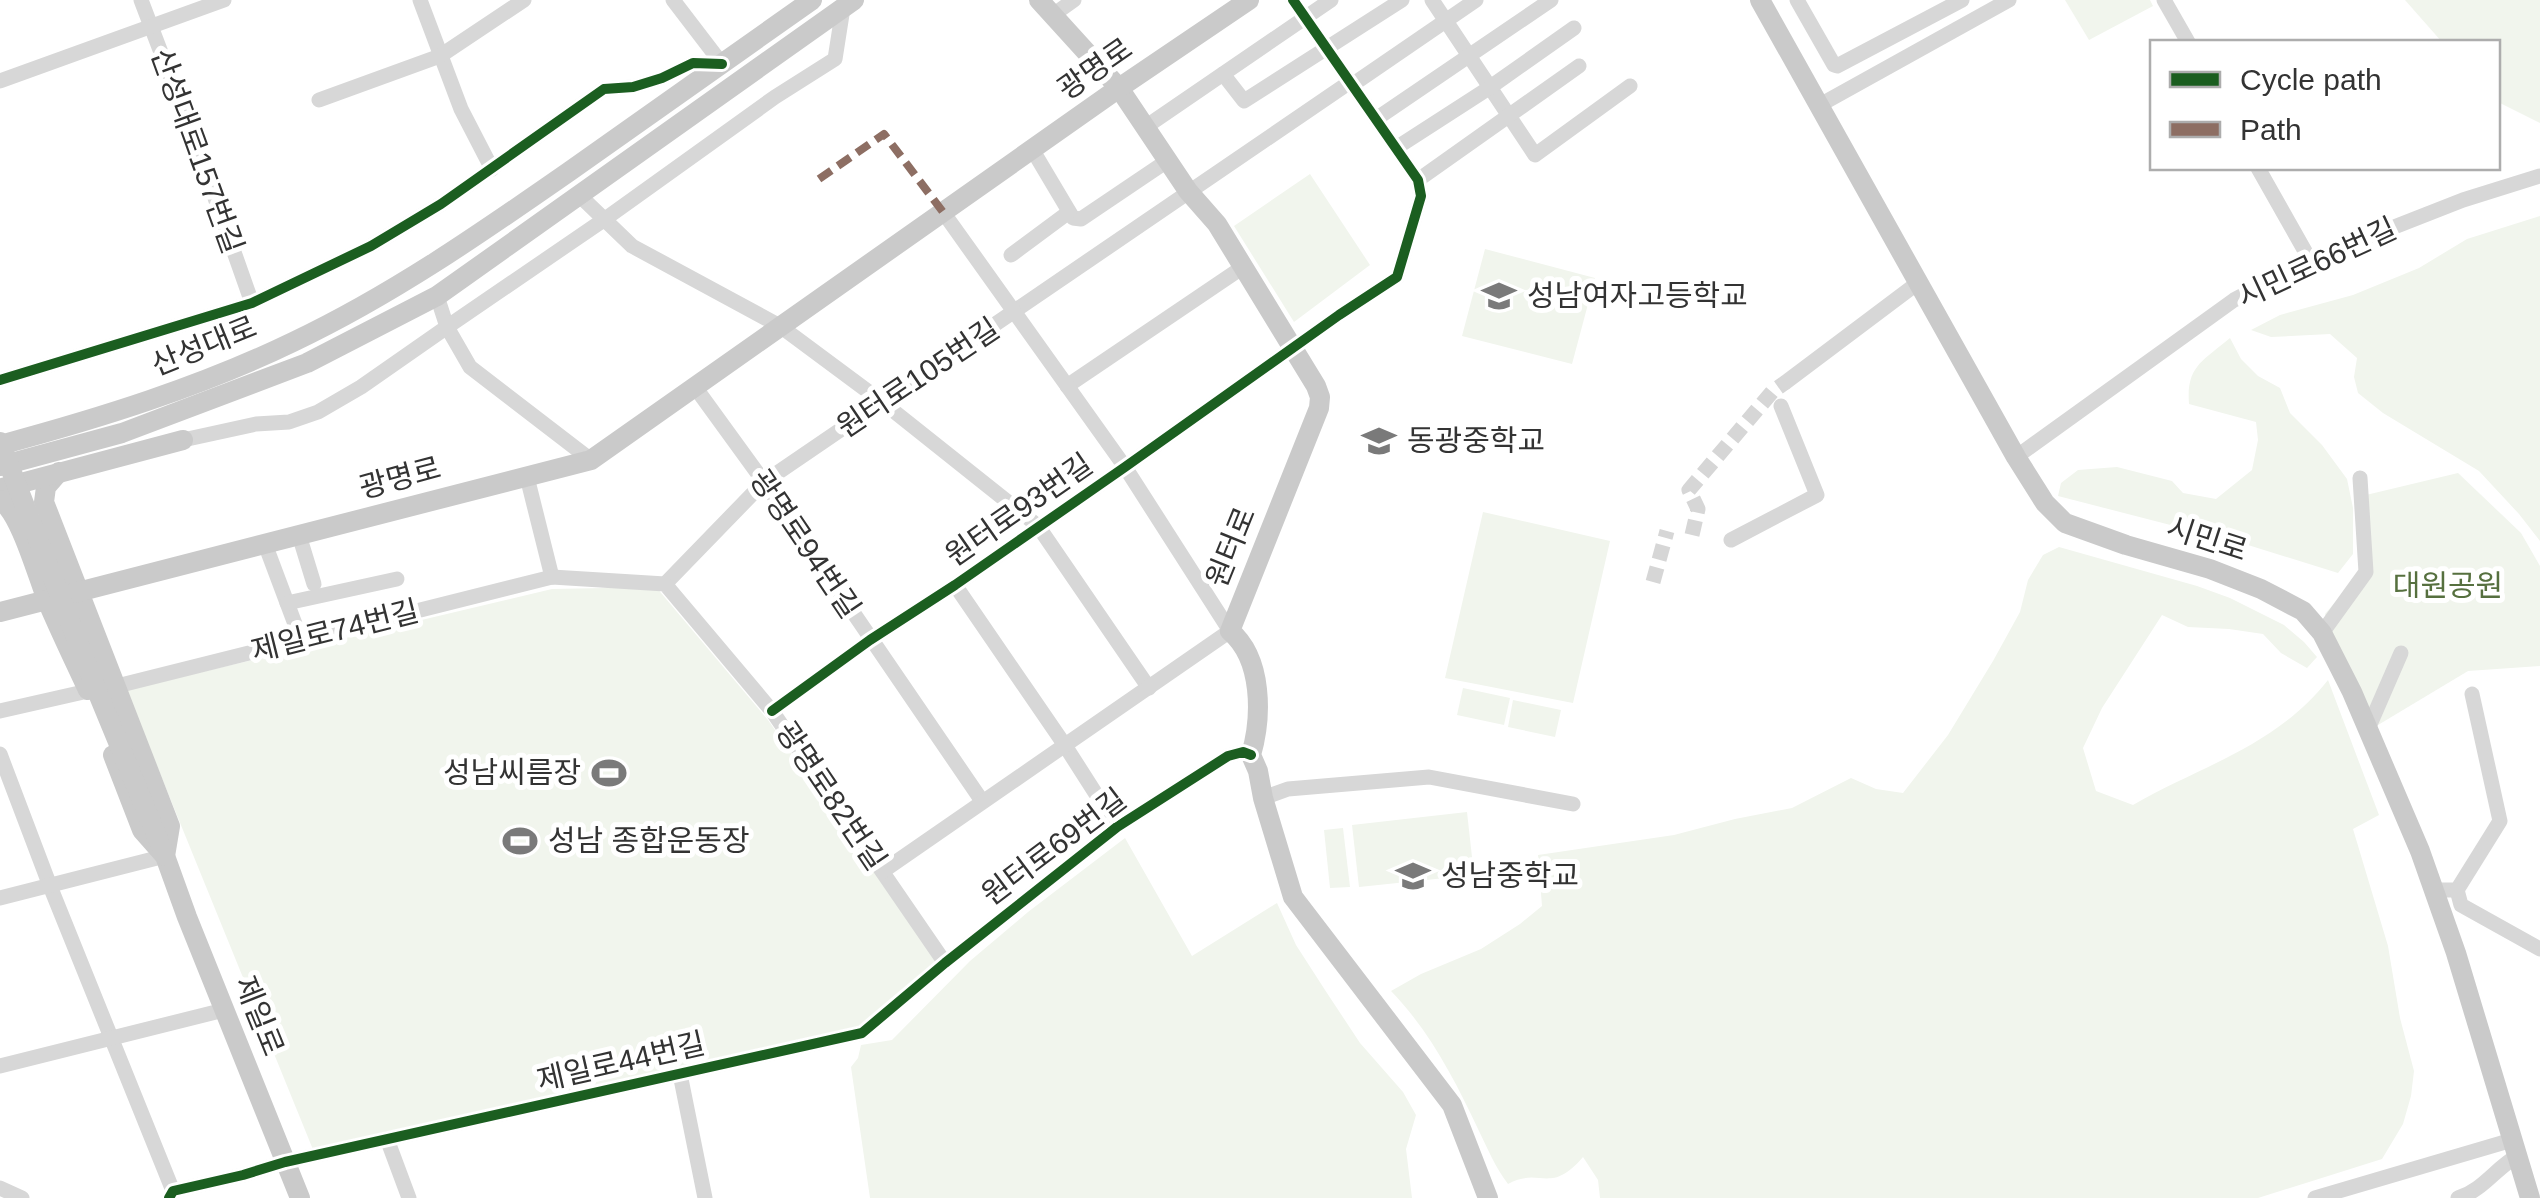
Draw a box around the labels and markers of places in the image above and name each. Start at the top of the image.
school or university icon: 성남여자고등학교 [1480,277,1518,315]
place label: 성남여자고등학교 [1527,279,1748,312]
school or university icon: 동광중학교 [1360,422,1398,460]
place label: 동광중학교 [1407,424,1545,457]
sports icon: 성남씨름장 [590,754,628,792]
place label: 성남씨름장 [443,756,581,789]
sports icon: 성남 종합운동장 [501,822,539,860]
place label: 성남 종합운동장 [548,824,750,857]
school or university icon: 성남중학교 [1394,857,1432,895]
place label: 성남중학교 [1441,859,1579,892]

